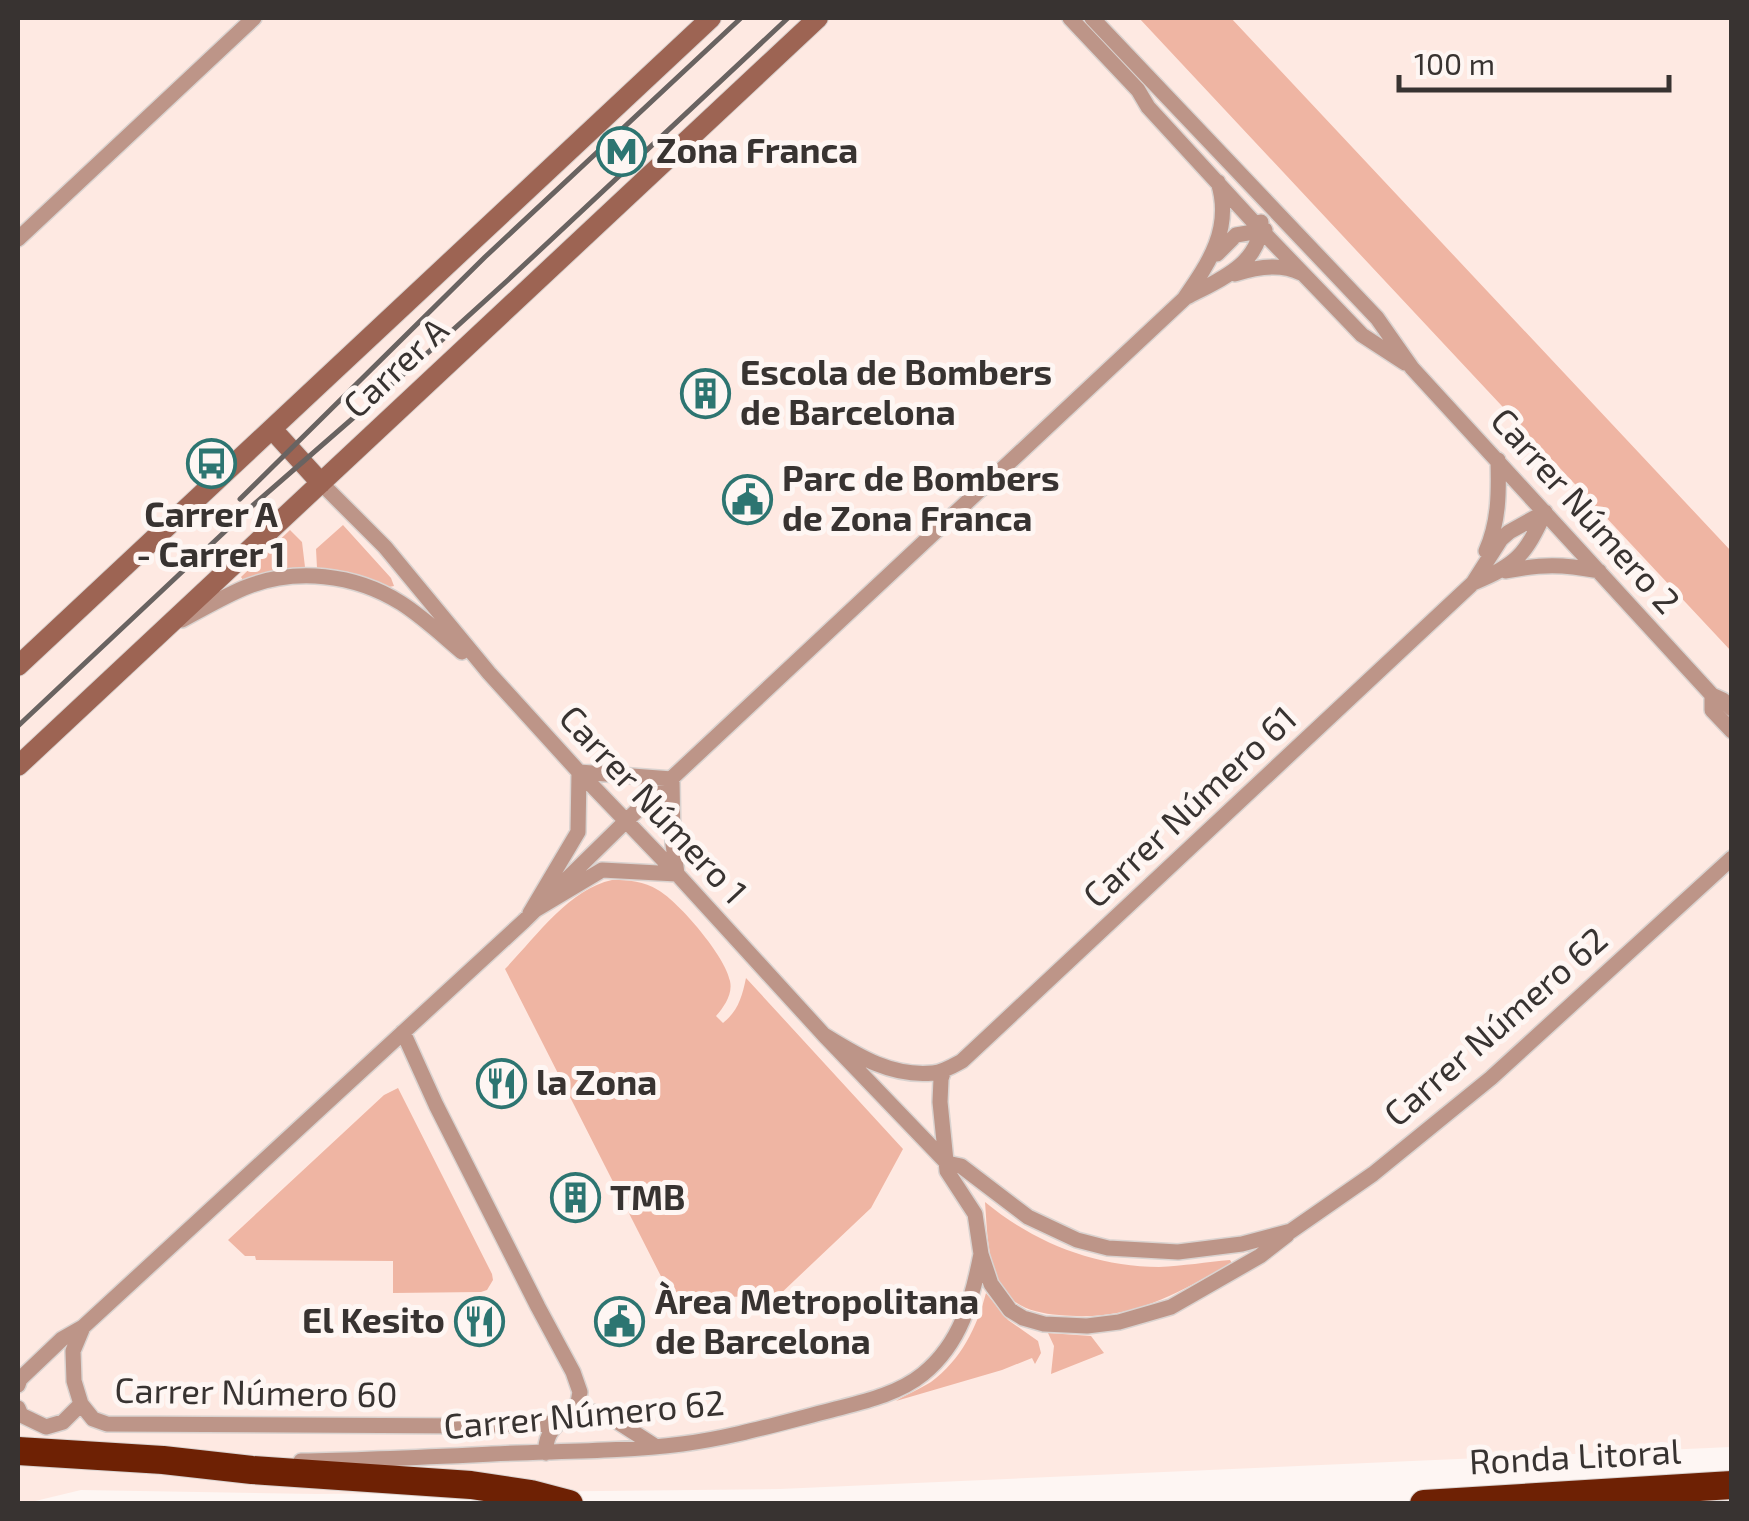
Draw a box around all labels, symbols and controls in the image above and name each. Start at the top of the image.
scale bar [1399,30,1669,92]
text: 100 m [1414,45,1495,81]
metro station icon: Zona Franca [595,125,647,177]
place label: Zona Franca [656,128,858,170]
street label: Carrer A [334,308,456,425]
place label: Escola de Bombers de Barcelona [740,350,1052,432]
building icon: Escola de Bombers de Barcelona [679,367,731,419]
street label: Carrer Número 2 [1483,398,1690,621]
bus stop icon: Carrer A - Carrer 1 [185,437,237,489]
place label: Parc de Bombers de Zona Franca [782,456,1060,538]
public building icon: Parc de Bombers de Zona Franca [721,473,773,525]
place label: Carrer A - Carrer 1 [137,492,285,574]
street label: Carrer Número 1 [552,696,757,912]
street label: Carrer Número 61 [1073,696,1304,915]
street label: Carrer Número 62 [1375,917,1615,1134]
restaurant icon: la Zona [475,1057,527,1109]
place label: la Zona [536,1060,657,1102]
building icon: TMB [549,1172,601,1224]
place label: TMB [610,1175,686,1217]
place label: Àrea Metropolitana de Barcelona [655,1279,979,1361]
restaurant icon: El Kesito [454,1295,506,1347]
public building icon: Àrea Metropolitana de Barcelona [594,1296,646,1348]
place label: El Kesito [302,1298,445,1340]
street label: Carrer Número 60 [114,1368,398,1414]
street label: Carrer Número 62 [442,1380,726,1446]
street label: Ronda Litoral [1468,1428,1683,1482]

